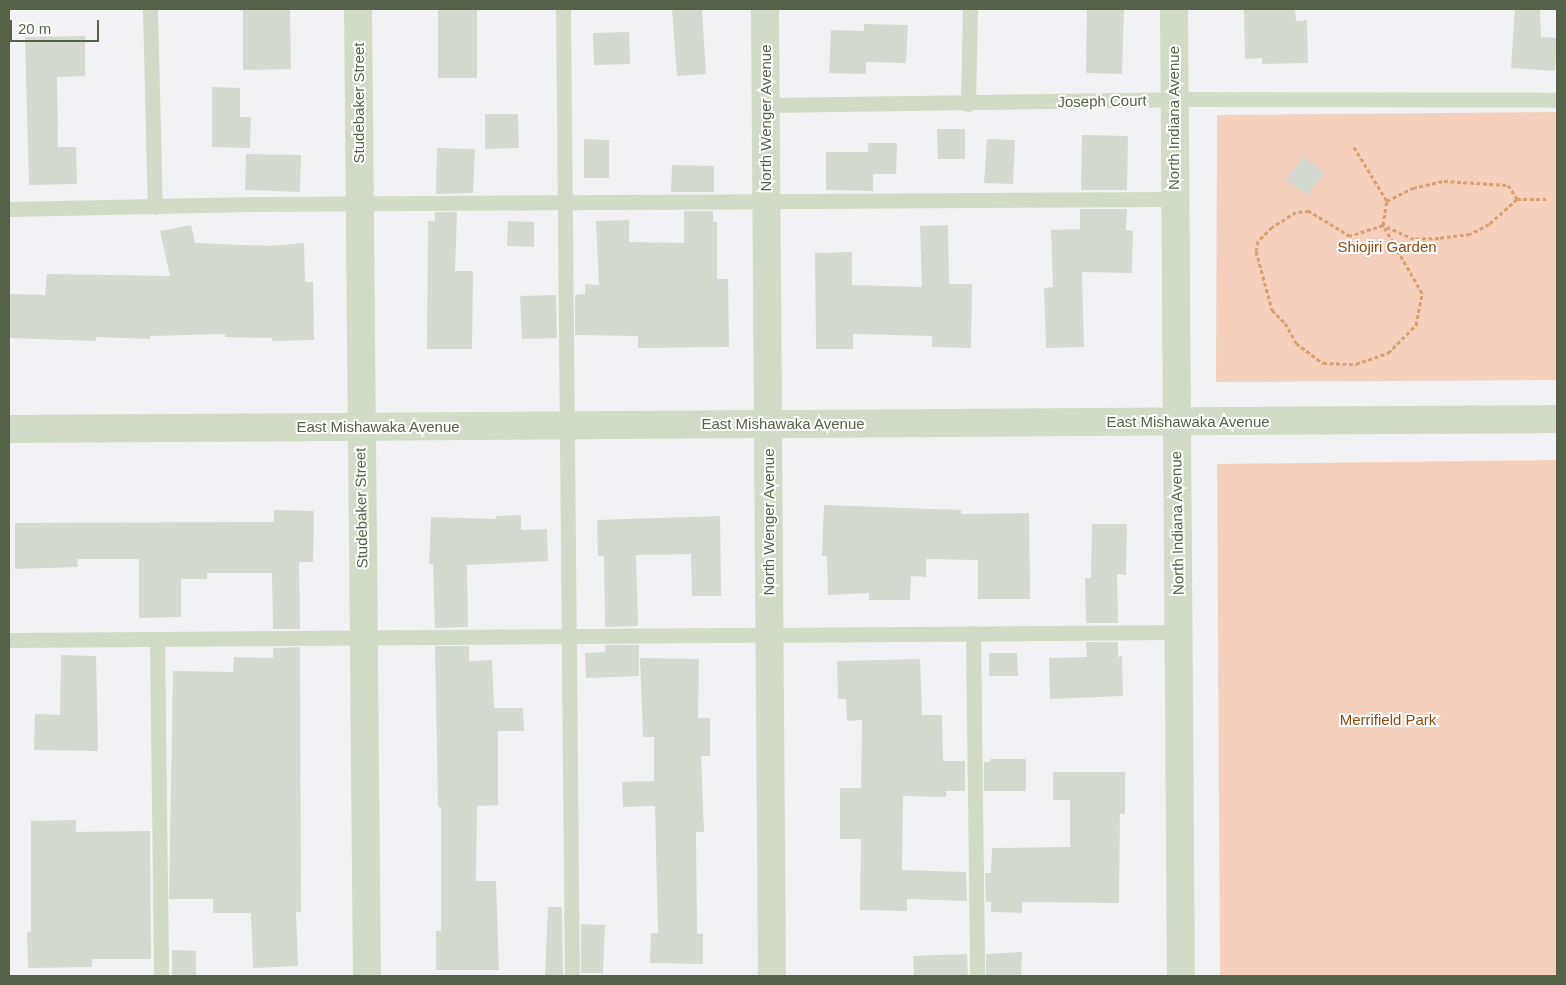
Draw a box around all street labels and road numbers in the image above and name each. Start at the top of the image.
street label: Studebaker Street [350,43,368,163]
street label: North Wenger Avenue [757,44,775,192]
street label: North Indiana Avenue [1165,46,1183,190]
street label: Joseph Court [1057,91,1147,111]
street label: East Mishawaka Avenue [1106,413,1270,431]
street label: East Mishawaka Avenue [701,415,865,433]
street label: East Mishawaka Avenue [296,418,460,436]
street label: Studebaker Street [351,447,371,569]
street label: North Wenger Avenue [760,448,778,596]
street label: North Indiana Avenue [1167,450,1187,596]

